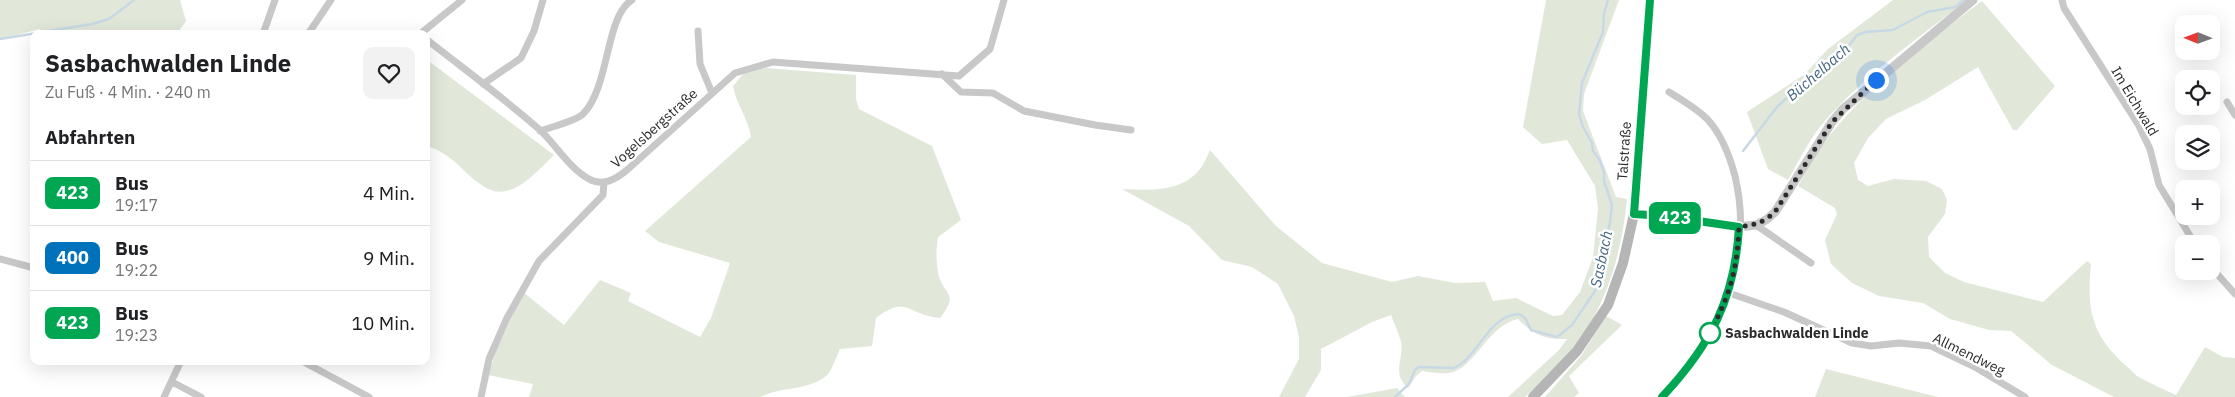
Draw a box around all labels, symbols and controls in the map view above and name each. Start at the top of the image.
north arrow [2175,15,2220,60]
map controls [2175,15,2220,280]
water label: Büchelbach [1782,39,1854,105]
text: Sasbachwalden Linde [45,47,291,79]
button: heart [363,47,415,99]
street label: Im Eichwald [2107,63,2163,139]
your location [1864,68,1889,93]
button: locate [2175,70,2220,115]
text: Zu Fuß · 4 Min. · 240 m [45,82,211,102]
street label: Vogelsbergstraße [607,84,701,172]
street label: Talstraße [1613,121,1635,181]
text: Abfahrten [45,125,135,149]
button: layers [2175,125,2220,170]
text: Bus [115,171,149,195]
button: + [2175,180,2220,225]
text: 423 [56,181,89,204]
text: 4 Min. [363,181,415,205]
text: 19:17 [115,195,158,215]
line badge: 423 [1646,202,1704,234]
text: 423 [1659,206,1691,229]
water label: Sasbach [1586,229,1616,289]
button: − [2175,235,2220,280]
text: Bus [115,236,149,260]
text: 400 [56,246,89,269]
text: 9 Min. [363,246,415,270]
text: 19:22 [115,260,158,280]
text: Bus [115,301,149,325]
text: 423 [56,311,89,334]
text: 10 Min. [352,311,415,335]
marker: Sasbachwalden Linde [1699,322,1721,344]
place label: Sasbachwalden Linde [1725,324,1869,342]
text: 19:23 [115,325,158,345]
street label: Allmendweg [1930,329,2009,380]

